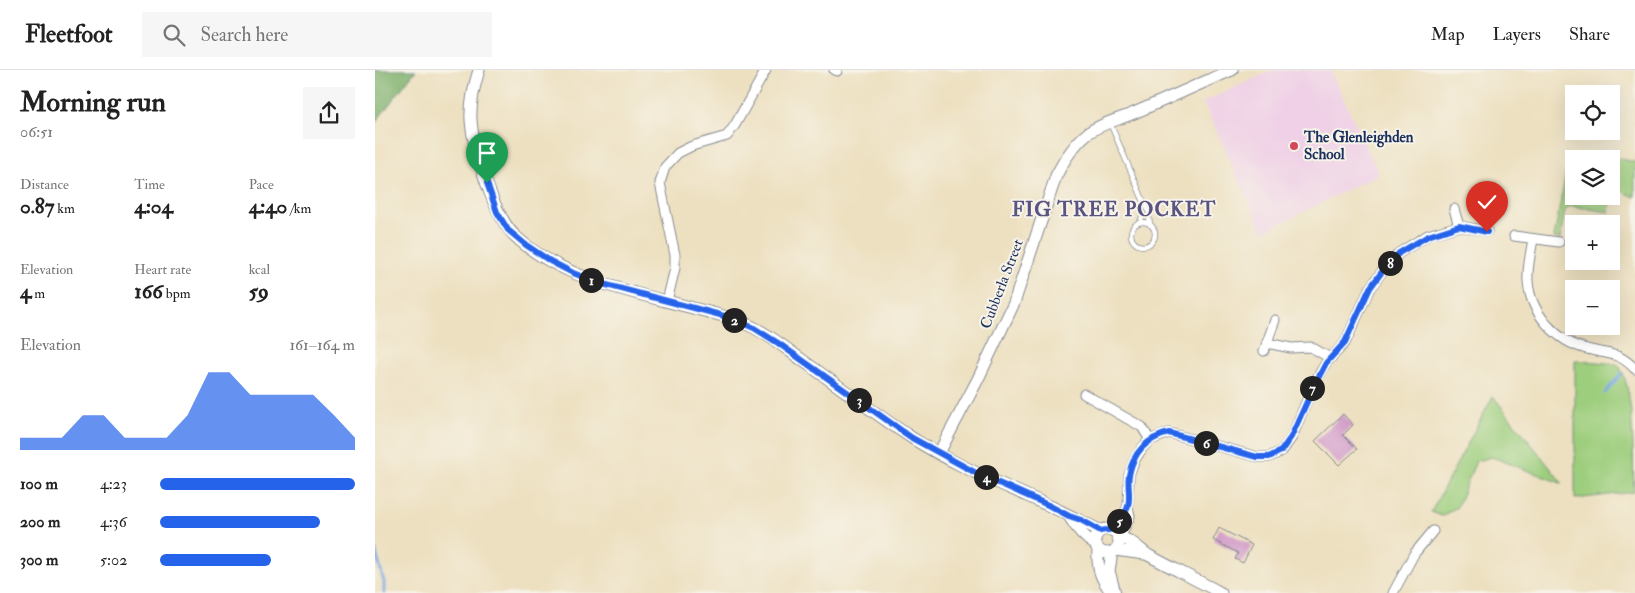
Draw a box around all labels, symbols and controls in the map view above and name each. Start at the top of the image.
search box [142,12,492,57]
text: Fleetfoot [25,19,112,50]
icon: search [160,21,188,49]
text: Search here [200,23,288,47]
text: Map [1431,23,1465,46]
text: Layers [1493,23,1541,46]
text: Share [1569,23,1610,46]
text: Morning run [20,85,166,120]
map controls [1565,85,1620,335]
button: locate [1565,85,1620,140]
button: share [303,87,355,139]
text: 06:51 [20,122,53,142]
place label: The Glenleighden School [1303,128,1414,164]
pin [466,132,508,183]
icon: arrive [473,139,501,167]
marker: The Glenleighden School [1288,140,1300,152]
button: layers [1565,150,1620,205]
text: Distance [20,176,69,193]
text: Time [134,176,165,193]
text: Pace [249,176,274,193]
pin [1466,181,1508,232]
icon: check [1473,188,1501,216]
text: 0.87 [20,193,54,220]
text: 4:04 [134,193,173,220]
text: 4:40 [249,193,287,220]
district label: FIG TREE POCKET [1012,197,1216,222]
text: km [54,200,75,217]
text: /km [287,200,311,217]
button: + [1565,215,1620,270]
street label: Cubberla Street [976,236,1028,331]
pin: 8 [1377,250,1403,276]
text: 8 [1387,255,1394,272]
text: Elevation [20,261,73,278]
text: Heart rate [134,261,191,278]
text: kcal [249,261,270,278]
pin: 1 [579,268,603,292]
text: 1 [589,272,594,289]
text: 4 [20,278,31,305]
text: 166 [134,278,163,305]
text: 59 [249,278,269,305]
button: − [1565,280,1620,335]
text: m [31,285,45,302]
text: bpm [163,285,191,302]
pin: 2 [721,308,747,332]
text: 2 [731,312,738,329]
text: Elevation [20,335,81,355]
text: 161–164 m [289,335,355,355]
pin: 7 [1299,376,1325,400]
text: 7 [1309,380,1316,397]
pin: 3 [847,388,871,412]
text: 3 [857,392,862,409]
pin: 6 [1193,430,1219,456]
text: 6 [1203,435,1210,452]
pin: 4 [973,464,999,490]
text: 4 [983,469,990,486]
text: 100 m [20,474,58,494]
text: 4:23 [100,474,127,494]
pin: 5 [1107,508,1131,534]
text: 200 m [20,512,60,532]
text: 4:36 [100,512,127,532]
text: 5 [1116,513,1123,530]
text: 300 m [20,550,58,570]
text: 5:02 [100,550,127,570]

